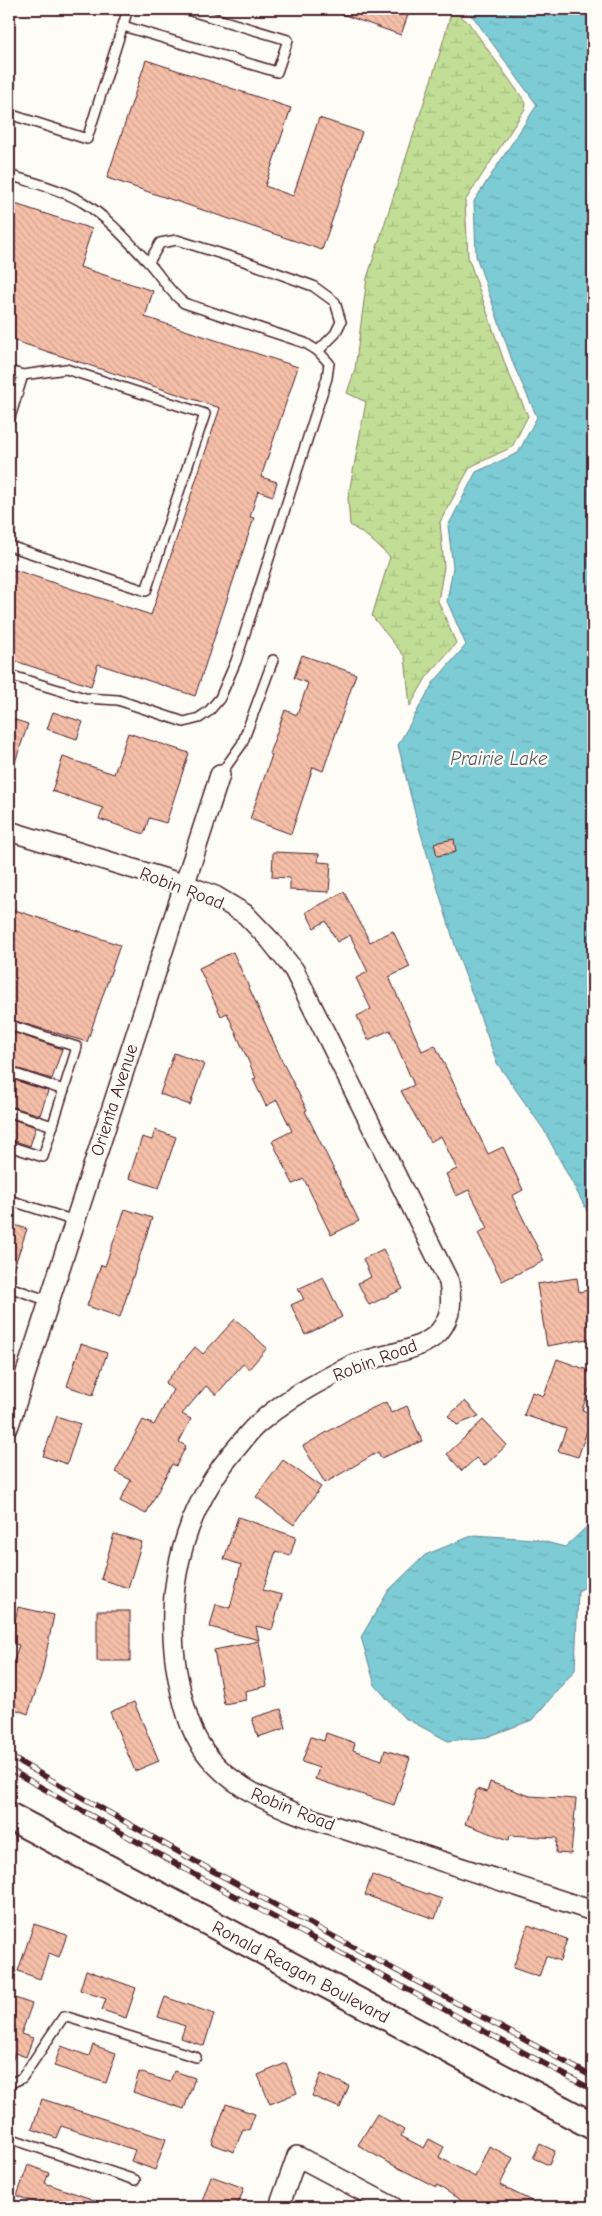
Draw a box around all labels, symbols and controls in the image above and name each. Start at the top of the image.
water label: Prairie Lake [450,748,548,770]
street label: Robin Road [137,863,227,914]
street label: Orienta Avenue [86,1042,142,1159]
street label: Robin Road [330,1335,420,1386]
street label: Robin Road [248,1783,338,1836]
street label: Ronald Reagan Boulevard [208,1917,393,2028]

